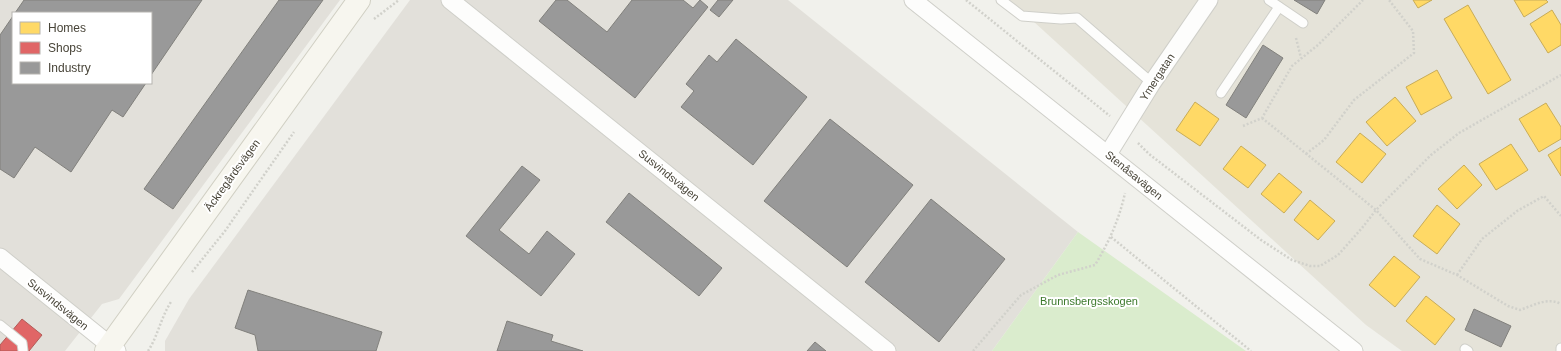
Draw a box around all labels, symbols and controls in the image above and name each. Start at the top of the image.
legend [12,12,152,84]
text: Homes [48,21,86,35]
text: Shops [48,41,82,55]
street label: Ymergatan [1137,51,1177,103]
text: Industry [48,61,91,75]
street label: Äckregårdsvägen [202,137,262,213]
street label: Susvindsvägen [636,147,702,203]
street label: Stenåsavägen [1103,148,1165,202]
street label: Susvindsvägen [25,276,91,332]
park label: Brunnsbergsskogen [1040,295,1138,307]

